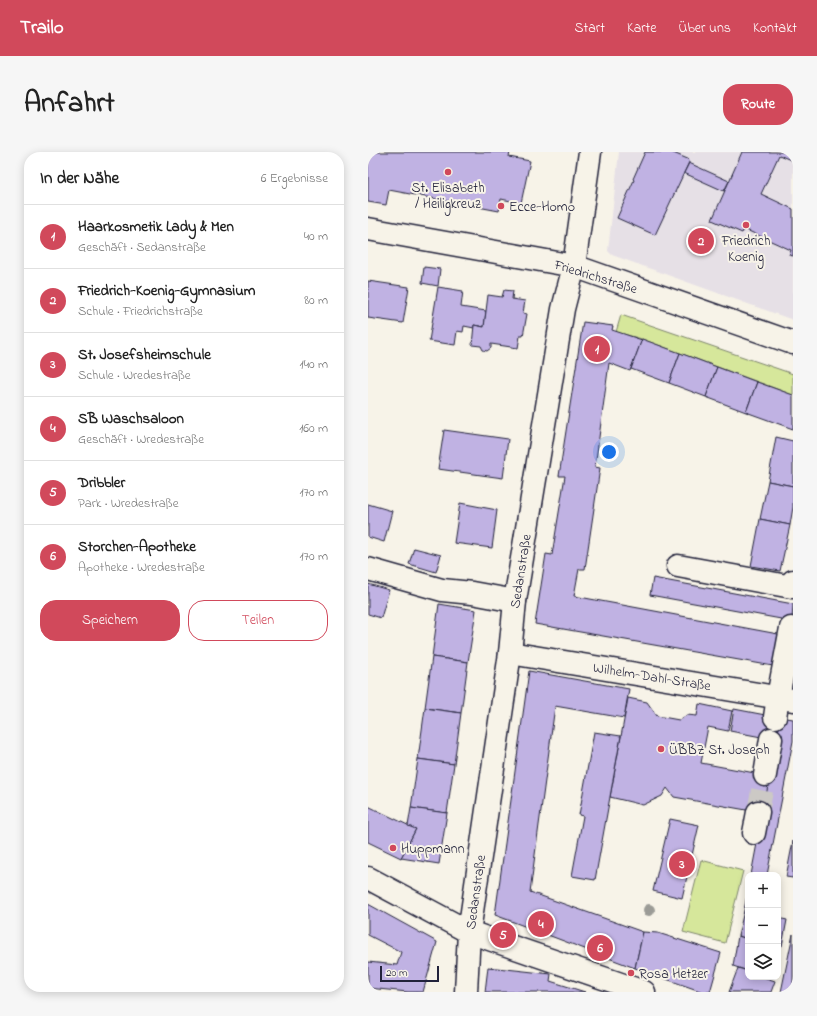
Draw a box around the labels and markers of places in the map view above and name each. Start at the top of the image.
marker: St. Elisabeth / Heiligkreuz [443,167,453,177]
place label: St. Elisabeth / Heiligkreuz [411,178,485,216]
place label: Ecce-Homo [509,197,575,218]
marker: Ecce-Homo [496,201,506,211]
marker: Friedrich Koenig [741,220,751,230]
pin: 2 [688,226,714,256]
place label: Friedrich Koenig [721,231,770,269]
pin: 1 [584,334,610,364]
place label: ÜBBZ St. Joseph [669,740,770,761]
marker: ÜBBZ St. Joseph [656,744,666,754]
place label: Huppmann [401,839,465,860]
marker: Huppmann [388,843,398,853]
pin: 3 [669,849,695,879]
pin: 4 [528,909,554,939]
pin: 5 [490,920,516,950]
pin: 6 [587,933,613,963]
place label: Rosa Hetzer [639,964,708,985]
marker: Rosa Hetzer [626,968,636,978]

